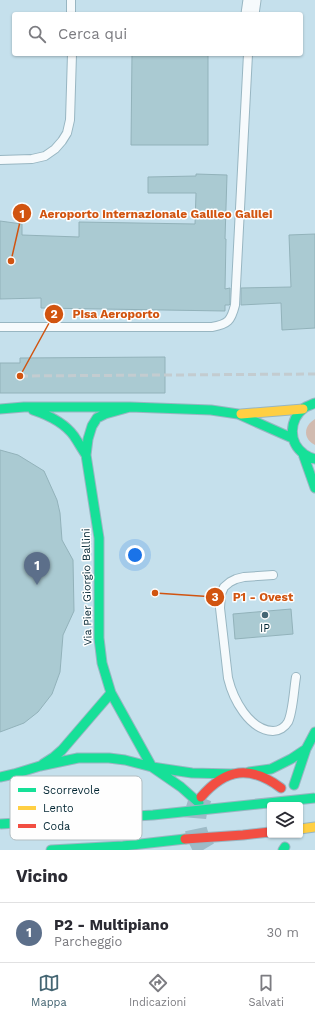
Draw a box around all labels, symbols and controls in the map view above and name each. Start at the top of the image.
search box [12,12,303,56]
icon: search [26,23,48,45]
text: Cerca qui [58,25,127,43]
callout: Aeroporto internazionale Galileo Galilei [12,201,281,225]
text: 1 [19,207,25,221]
text: Aeroporto internazionale Galileo Galilei [40,207,272,221]
callout: Pisa Aeroporto [44,302,168,326]
text: 2 [50,307,58,321]
text: Pisa Aeroporto [72,307,160,321]
street label: Via Pier Giorgio Ballini [79,528,95,646]
your location [125,545,145,565]
pin: 1 [24,552,50,585]
callout: P1 - Ovest [205,585,302,609]
text: 3 [211,590,219,604]
text: P1 - Ovest [233,590,294,604]
marker: IP [260,610,270,620]
place label: IP [260,622,270,635]
legend [10,776,142,840]
text: Scorrevole [43,784,100,797]
text: Lento [43,802,74,815]
map controls [267,802,303,838]
button: layers [267,802,303,838]
text: Coda [43,820,70,833]
text: Vicino [16,866,68,886]
text: P2 - Multipiano [54,916,169,934]
text: 1 [26,925,32,940]
text: 30 m [267,925,299,940]
text: Parcheggio [54,934,122,949]
tab: Mappa [31,972,67,1009]
tab: Indicazioni [129,972,186,1009]
tab: Salvati [248,972,284,1009]

